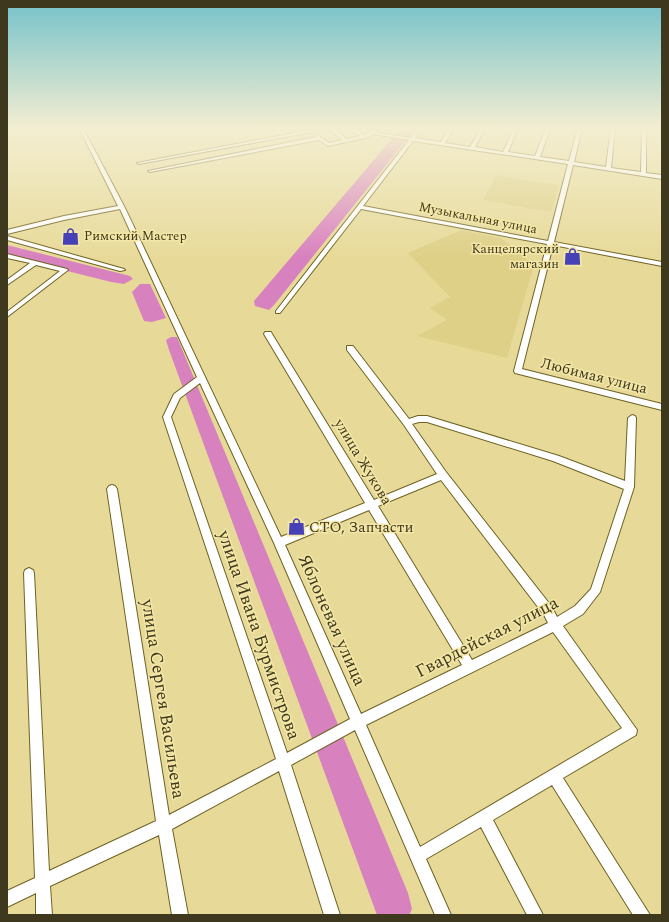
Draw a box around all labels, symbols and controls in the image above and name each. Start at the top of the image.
street label: Музыкальная улица [417,197,540,239]
shop icon: Римский Мастер [61,226,81,246]
place label: Римский Мастер [84,226,187,246]
place label: Канцелярский магазин [471,239,559,274]
shop icon: Канцелярский магазин [562,246,582,266]
street label: Любимая улица [538,352,650,401]
street label: улица Жукова [328,413,398,510]
place label: СТО, Запчасти [309,516,413,539]
shop icon: СТО, Запчасти [286,517,306,537]
street label: улица Ивана Бурмистрова [210,526,308,744]
street label: Яблоневая улица [291,550,373,691]
street label: Гвардейская улица [411,589,564,685]
street label: улица Сергея Васильева [134,596,192,801]

